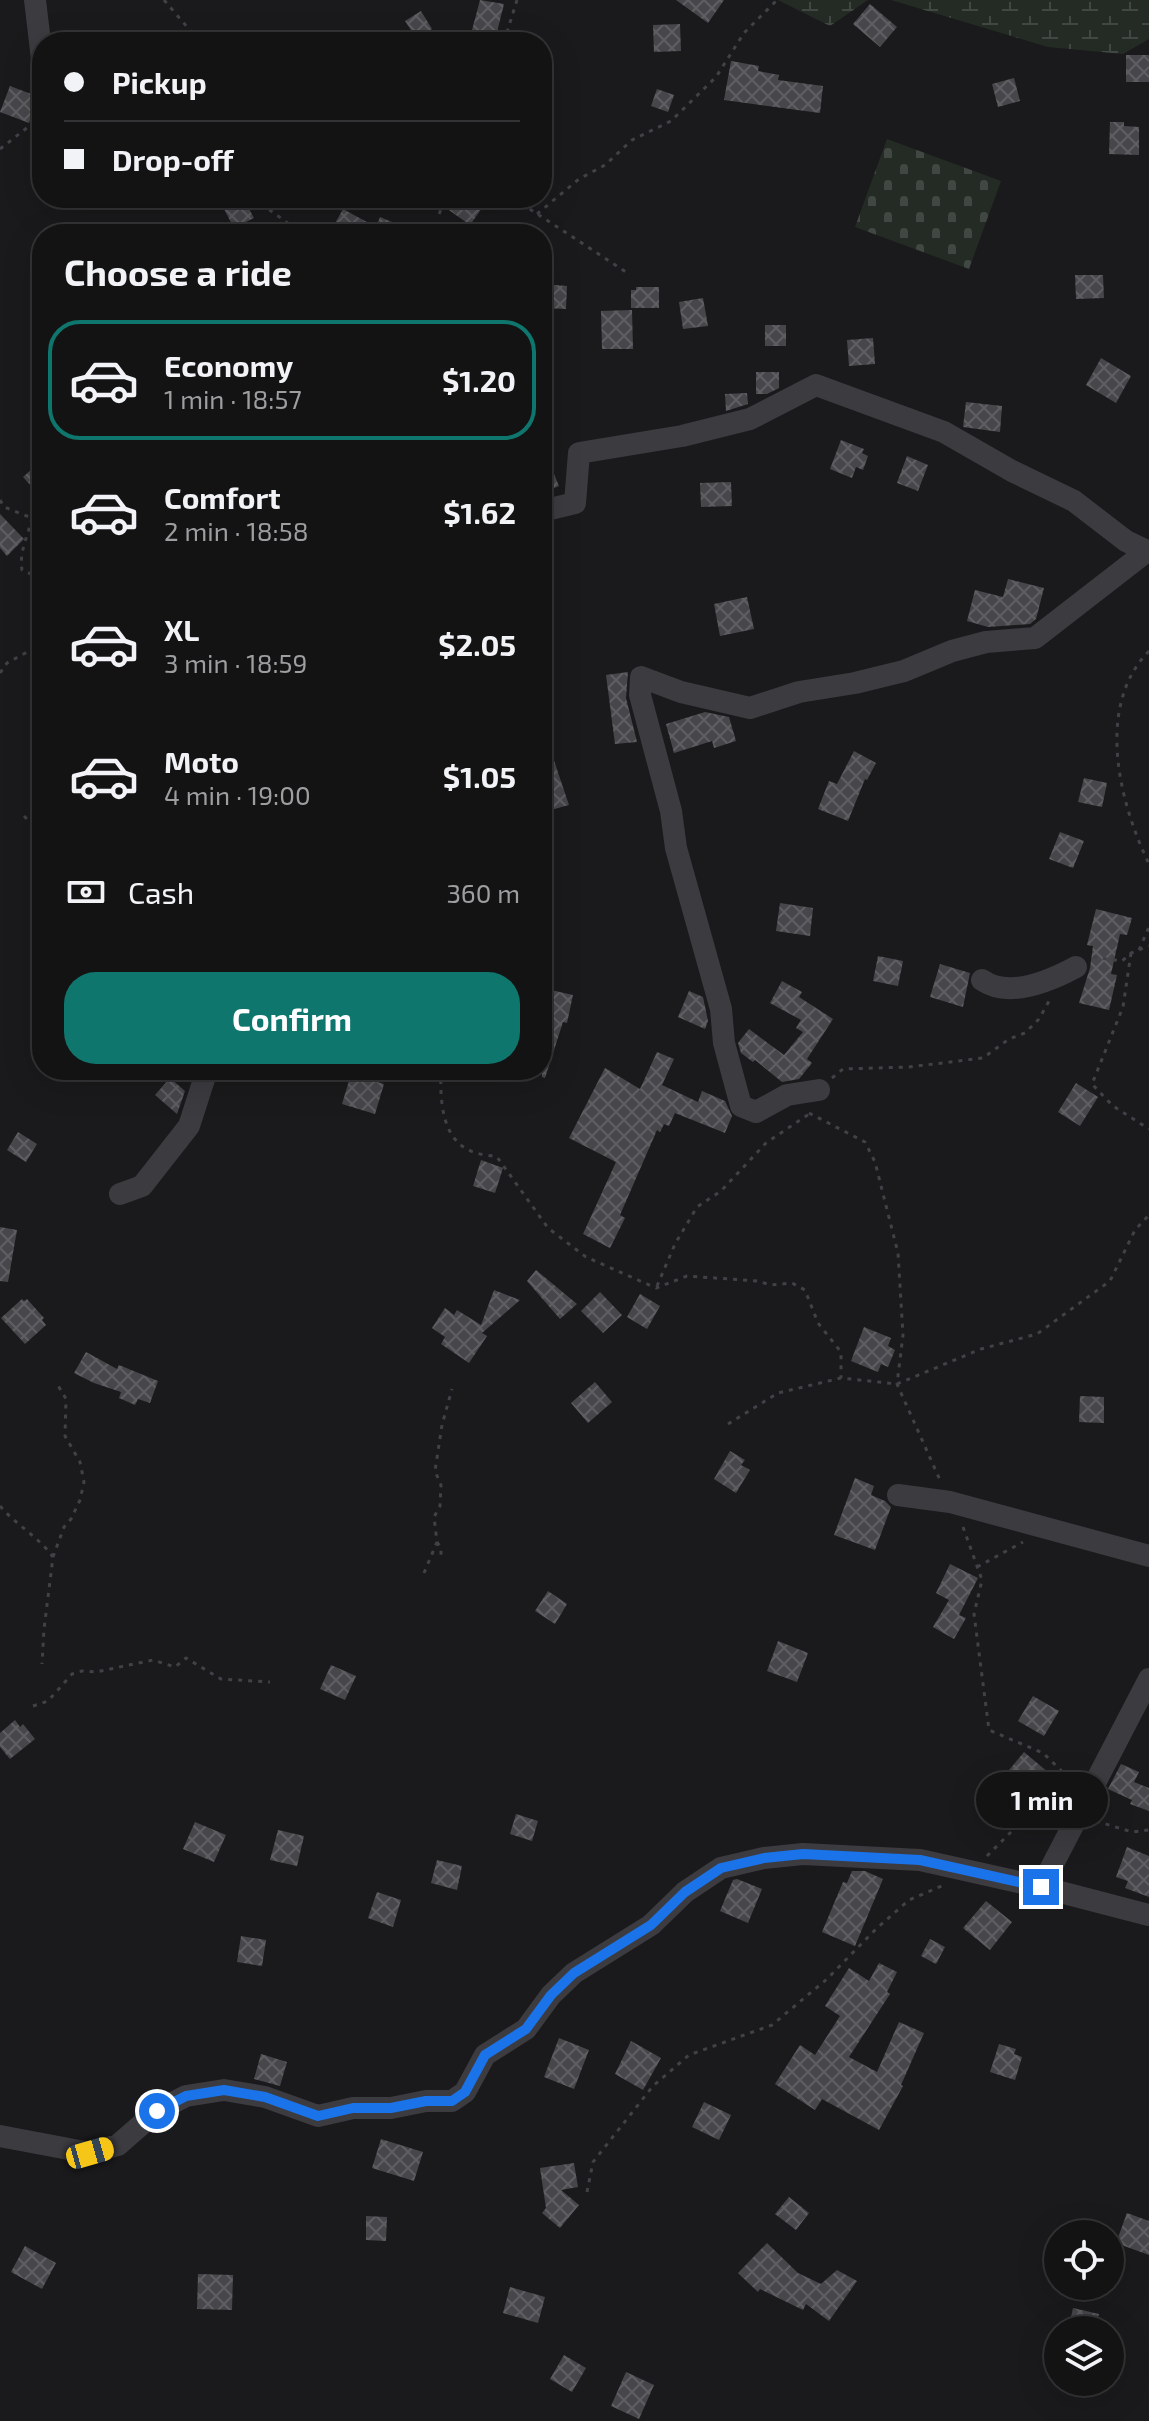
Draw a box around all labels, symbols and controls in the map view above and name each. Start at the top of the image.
text: Pickup [112,64,207,100]
text: Drop-off [112,141,234,177]
text: Choose a ride [64,250,292,293]
icon: car [68,344,140,416]
text: Economy [164,347,293,383]
text: $1.20 [442,362,516,398]
text: 1 min · 18:57 [164,383,302,414]
icon: car [68,476,140,548]
text: Comfort [164,479,281,515]
text: $1.62 [443,494,516,530]
text: 2 min · 18:58 [164,515,308,546]
icon: car [68,608,140,680]
text: XL [164,611,199,647]
text: $2.05 [438,626,516,662]
text: 3 min · 18:59 [164,647,307,678]
icon: car [68,740,140,812]
text: Moto [164,743,239,779]
text: $1.05 [443,758,516,794]
text: 4 min · 19:00 [164,779,311,810]
icon: cash [64,870,108,914]
text: Cash [128,874,194,910]
text: 360 m [446,877,520,908]
button: Confirm [64,972,520,1064]
callout: 1 min [975,1771,1107,1827]
text: 1 min [1011,1784,1073,1815]
route end [1023,1869,1059,1905]
route start [139,2093,175,2129]
car [64,2135,116,2171]
map controls [1044,2220,1124,2396]
button: locate [1044,2220,1124,2300]
button: layers [1044,2316,1124,2396]

